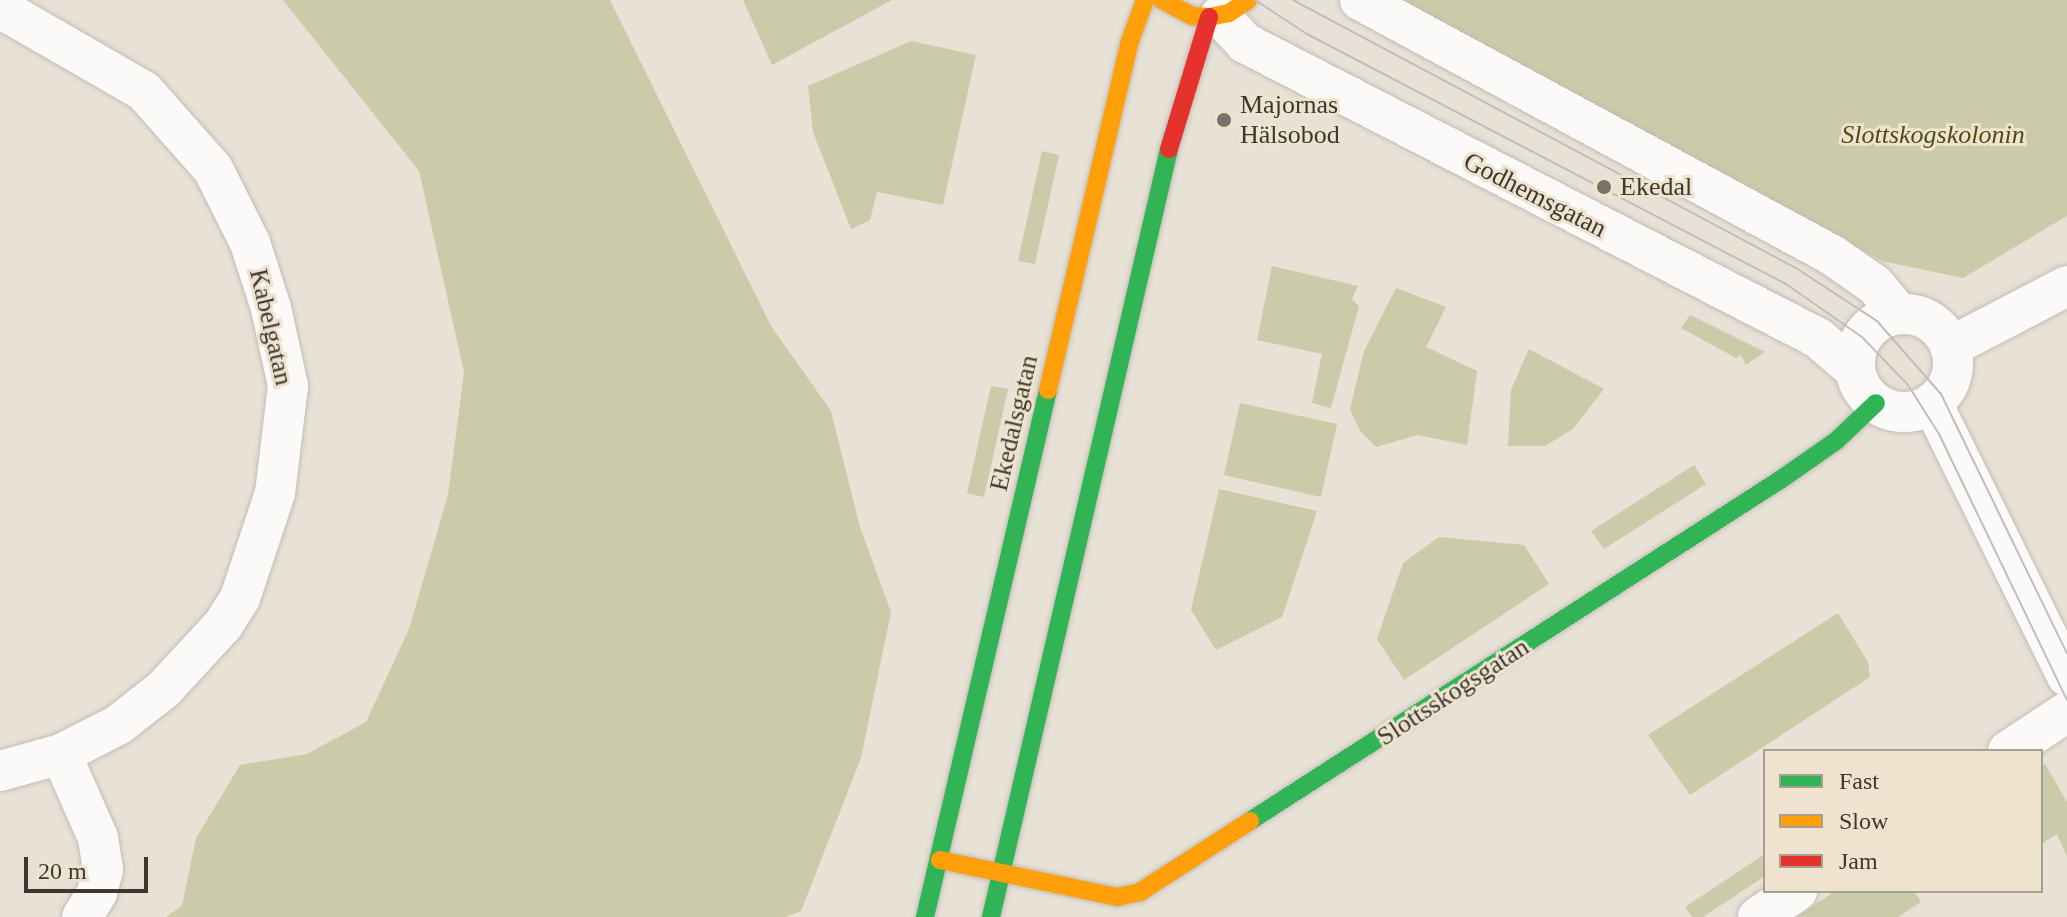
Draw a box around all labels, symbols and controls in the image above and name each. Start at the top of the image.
place label: Majornas Hälsobod [1240,89,1340,150]
marker: Majornas Hälsobod [1215,111,1233,129]
park label: Slottskogskolonin [1841,119,2025,151]
street label: Godhemsgatan [1458,146,1612,244]
place label: Ekedal [1620,171,1692,203]
marker: Ekedal [1595,178,1613,196]
street label: Kabelgatan [242,266,300,388]
street label: Ekedalsgatan [983,352,1045,494]
street label: Slottsskogsgatan [1371,631,1535,753]
legend [1763,749,2043,893]
text: Fast [1839,768,1879,794]
text: Slow [1839,808,1888,834]
scale bar [28,841,152,891]
text: Jam [1839,848,1878,874]
text: 20 m [38,858,87,884]

